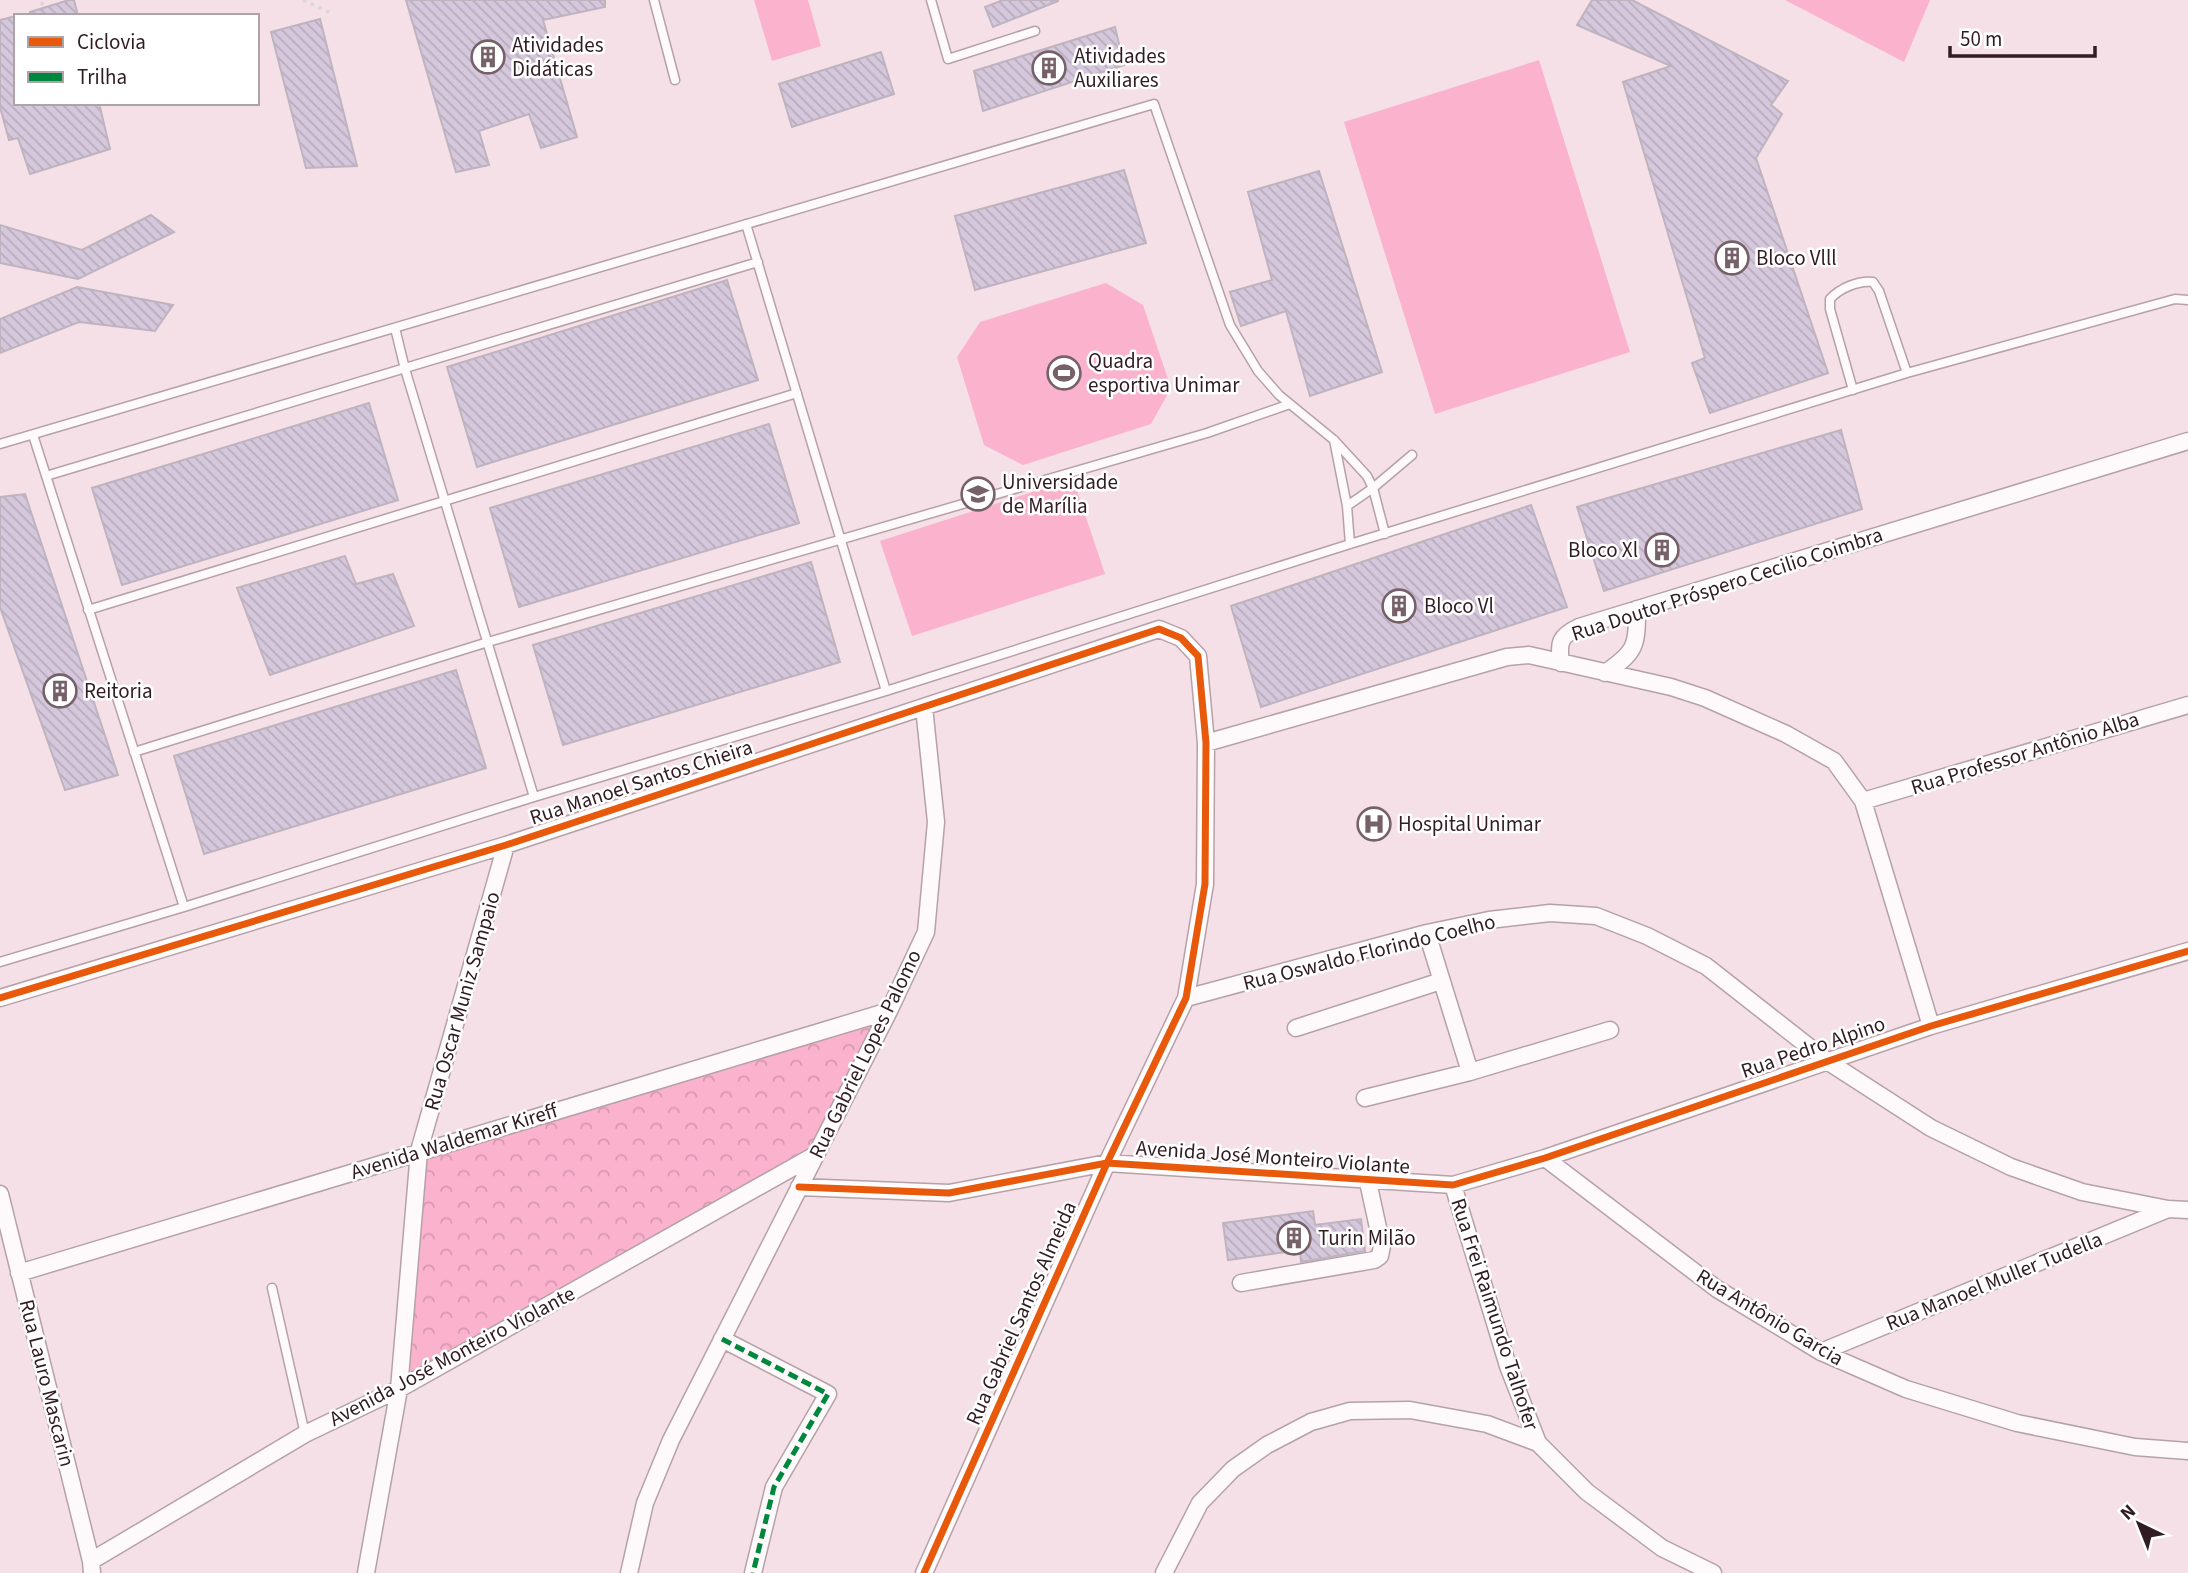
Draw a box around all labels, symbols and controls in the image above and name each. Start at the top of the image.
legend [14,14,259,105]
scale bar [1950,14,2095,58]
text: 50 m [1960,24,2002,54]
text: Ciclovia [77,27,146,57]
place label: Atividades Didáticas [512,30,604,84]
building icon: Atividades Didáticas [469,38,507,76]
place label: Atividades Auxiliares [1074,41,1166,95]
building icon: Atividades Auxiliares [1030,49,1068,87]
text: Trilha [77,62,127,92]
building icon: Bloco Vlll [1713,239,1751,277]
place label: Bloco Vlll [1756,243,1837,273]
place label: Quadra esportiva Unimar [1088,346,1240,400]
sports icon: Quadra esportiva Unimar [1045,354,1083,392]
place label: Universidade de Marília [1002,467,1118,521]
school or university icon: Universidade de Marília [959,475,997,513]
street label: Rua Doutor Próspero Cecilio Coimbra [1568,519,1886,649]
building icon: Bloco Xl [1643,531,1681,569]
place label: Bloco Xl [1568,535,1638,565]
building icon: Bloco Vl [1380,587,1418,625]
place label: Bloco Vl [1424,591,1494,621]
building icon: Reitoria [41,672,79,710]
place label: Reitoria [84,676,153,706]
street label: Rua Professor Antônio Alba [1907,704,2143,802]
street label: Rua Manoel Santos Chieira [526,732,756,832]
hospital icon: Hospital Unimar [1355,805,1393,843]
place label: Hospital Unimar [1398,809,1542,839]
street label: Rua Oscar Muniz Sampaio [416,888,508,1114]
street label: Rua Oswaldo Florindo Coelho [1240,906,1498,998]
street label: Rua Gabriel Lopes Palomo [801,944,929,1164]
street label: Rua Pedro Alpino [1737,1008,1889,1086]
street label: Avenida Waldemar Kireff [347,1095,562,1187]
street label: Avenida José Monteiro Violante [1135,1132,1411,1182]
street label: Rua Frei Raimundo Talhofer [1443,1194,1547,1434]
street label: Rua Gabriel Santos Almeida [958,1196,1084,1430]
building icon: Turin Milão [1275,1219,1313,1257]
place label: Turin Milão [1318,1223,1416,1253]
street label: Rua Manoel Muller Tudella [1881,1224,2107,1338]
street label: Rua Antônio Garcia [1691,1261,1849,1373]
street label: Avenida José Monteiro Violante [324,1278,580,1434]
street label: Rua Lauro Mascarin [12,1296,82,1470]
north arrow [2104,1489,2174,1559]
text: N [2115,1498,2142,1527]

